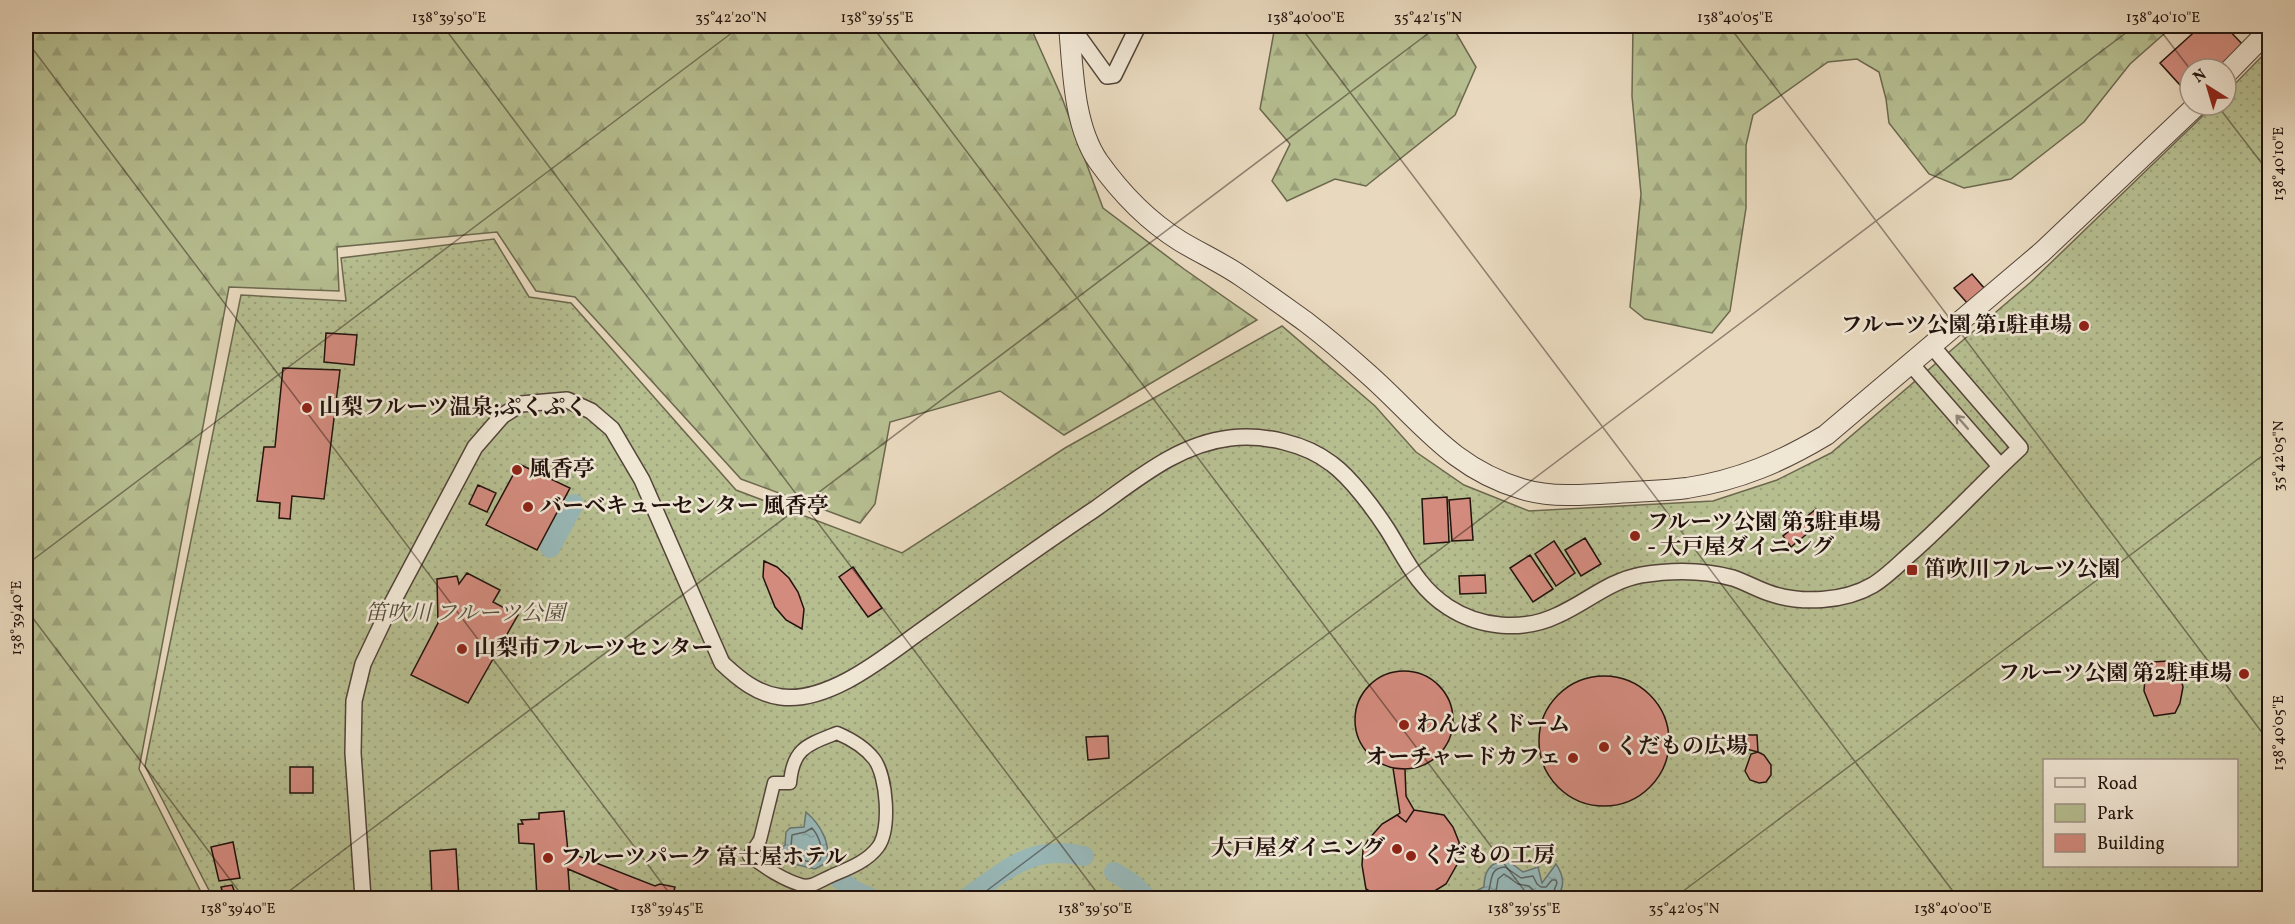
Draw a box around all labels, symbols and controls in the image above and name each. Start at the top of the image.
text: 138°39'50"E [412,8,486,29]
text: 35°42'20"N [695,8,767,29]
text: 138°39'55"E [840,8,914,29]
text: 138°40'00"E [1267,8,1345,29]
text: 35°42'15"N [1394,8,1462,29]
text: 138°40'05"E [1697,8,1773,29]
text: 138°40'10"E [2126,8,2200,29]
north arrow [2178,57,2238,117]
text: N [2189,64,2212,89]
text: 138°40'10"E [2269,127,2290,201]
place label: フルーツ公園 第1駐車場 [1841,311,2072,342]
marker: フルーツ公園 第1駐車場 [2077,319,2091,333]
place label: 山梨フルーツ温泉;ぷくぷく [319,393,588,424]
marker: 山梨フルーツ温泉;ぷくぷく [300,401,314,415]
one-way arrow [1955,415,1969,430]
text: 35°42'05"N [2269,420,2290,492]
place label: 風香亭 [529,455,595,486]
marker: 風香亭 [510,463,524,477]
place label: バーベキューセンター 風香亭 [540,492,829,523]
marker: バーベキューセンター 風香亭 [521,500,535,514]
place label: フルーツ公園 第3駐車場 - 大戸屋ダイニング [1647,508,1881,564]
marker: フルーツ公園 第3駐車場 - 大戸屋ダイニング [1628,529,1642,543]
place label: 笛吹川フルーツ公園 [1924,555,2120,586]
marker: 笛吹川フルーツ公園 [1905,563,1919,577]
text: 138°39'40"E [7,581,28,655]
park label: 笛吹川 フルーツ公園 [365,599,568,630]
place label: 山梨市フルーツセンター [474,634,713,665]
marker: 山梨市フルーツセンター [455,642,469,656]
place label: フルーツ公園 第2駐車場 [1998,659,2232,690]
marker: フルーツ公園 第2駐車場 [2237,667,2251,681]
text: 138°40'05"E [2269,695,2290,771]
place label: わんぱくドーム [1416,710,1570,741]
marker: わんぱくドーム [1397,718,1411,732]
place label: くだもの広場 [1616,732,1748,763]
marker: くだもの広場 [1597,740,1611,754]
place label: オーチャードカフェ [1365,743,1561,774]
marker: オーチャードカフェ [1566,751,1580,765]
legend [2043,759,2238,867]
text: Road [2097,772,2138,797]
text: Park [2097,802,2134,827]
text: Building [2097,832,2165,857]
place label: 大戸屋ダイニング [1211,834,1385,865]
place label: くだもの工房 [1423,841,1555,872]
marker: 大戸屋ダイニング [1390,842,1404,856]
place label: フルーツパーク 富士屋ホテル [560,843,847,874]
marker: くだもの工房 [1404,849,1418,863]
marker: フルーツパーク 富士屋ホテル [541,851,555,865]
text: 138°39'40"E [201,899,275,920]
text: 138°39'45"E [630,899,704,920]
text: 138°39'50"E [1058,899,1132,920]
text: 138°39'55"E [1487,899,1561,920]
text: 35°42'05"N [1648,899,1720,920]
text: 138°40'00"E [1914,899,1992,920]

